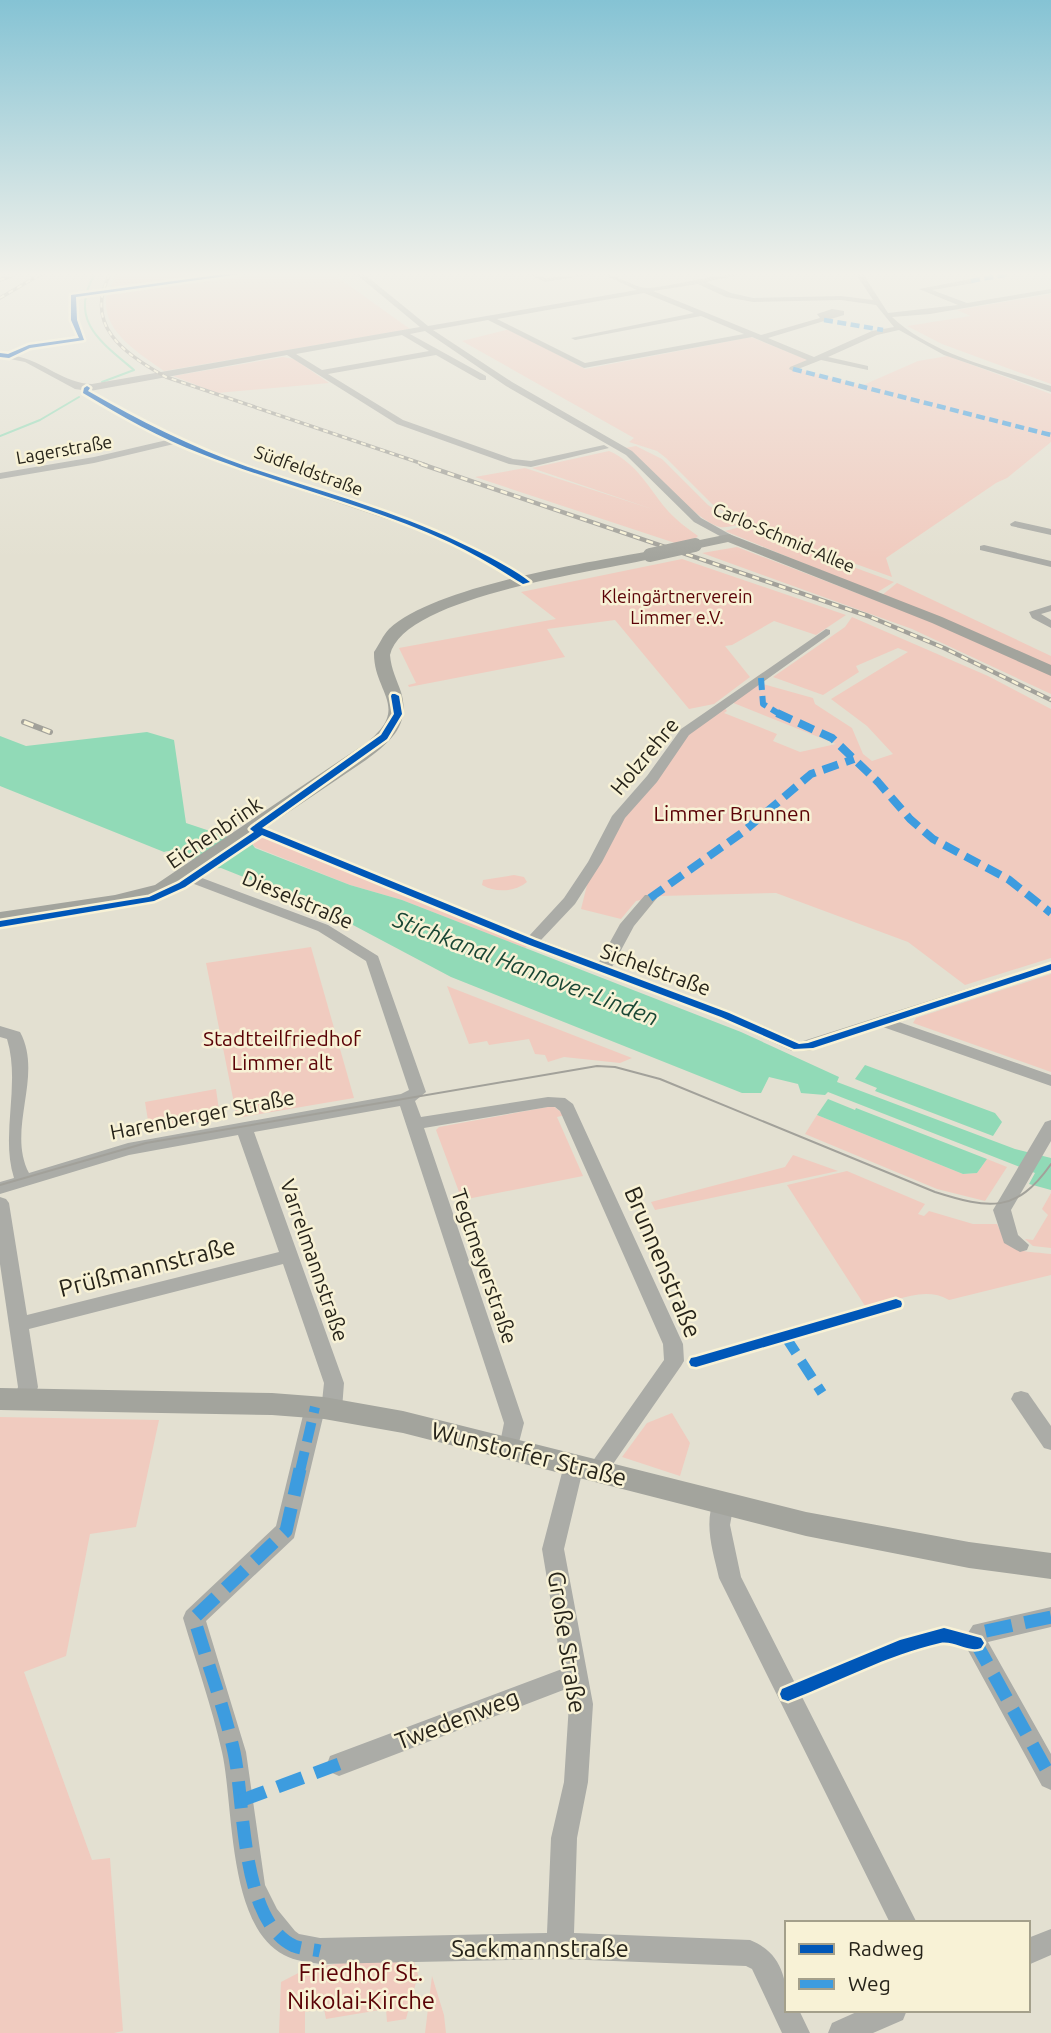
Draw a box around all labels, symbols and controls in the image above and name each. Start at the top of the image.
street label: Lagerstraße [14,431,114,467]
street label: Südfeldstraße [252,441,366,499]
street label: Carlo-Schmid-Allee [710,498,858,576]
park label: Kleingärtnerverein Limmer e.V. [601,586,753,627]
street label: Holzrehre [605,713,683,799]
street label: Eichenbrink [162,791,267,873]
park label: Limmer Brunnen [653,801,811,825]
street label: Dieselstraße [239,865,357,933]
water label: Stichkanal Hannover-Linden [389,906,662,1030]
street label: Sichelstraße [598,938,714,1000]
park label: Stadtteilfriedhof Limmer alt [203,1026,362,1074]
street label: Harenberger Straße [108,1084,296,1144]
street label: Varrelmannstraße [276,1176,354,1344]
street label: Brunnenstraße [619,1182,707,1342]
street label: Tegtmeyerstraße [447,1185,523,1347]
street label: Prüßmannstraße [56,1232,238,1302]
street label: Wunstorfer Straße [429,1417,629,1491]
street label: Große Straße [542,1569,592,1715]
street label: Twedenweg [391,1683,523,1755]
legend [785,1921,1030,2012]
street label: Sackmannstraße [451,1935,629,1962]
text: Radweg [848,1936,924,1960]
park label: Friedhof St. Nikolai-Kirche [287,1959,435,2014]
text: Weg [848,1971,891,1995]

